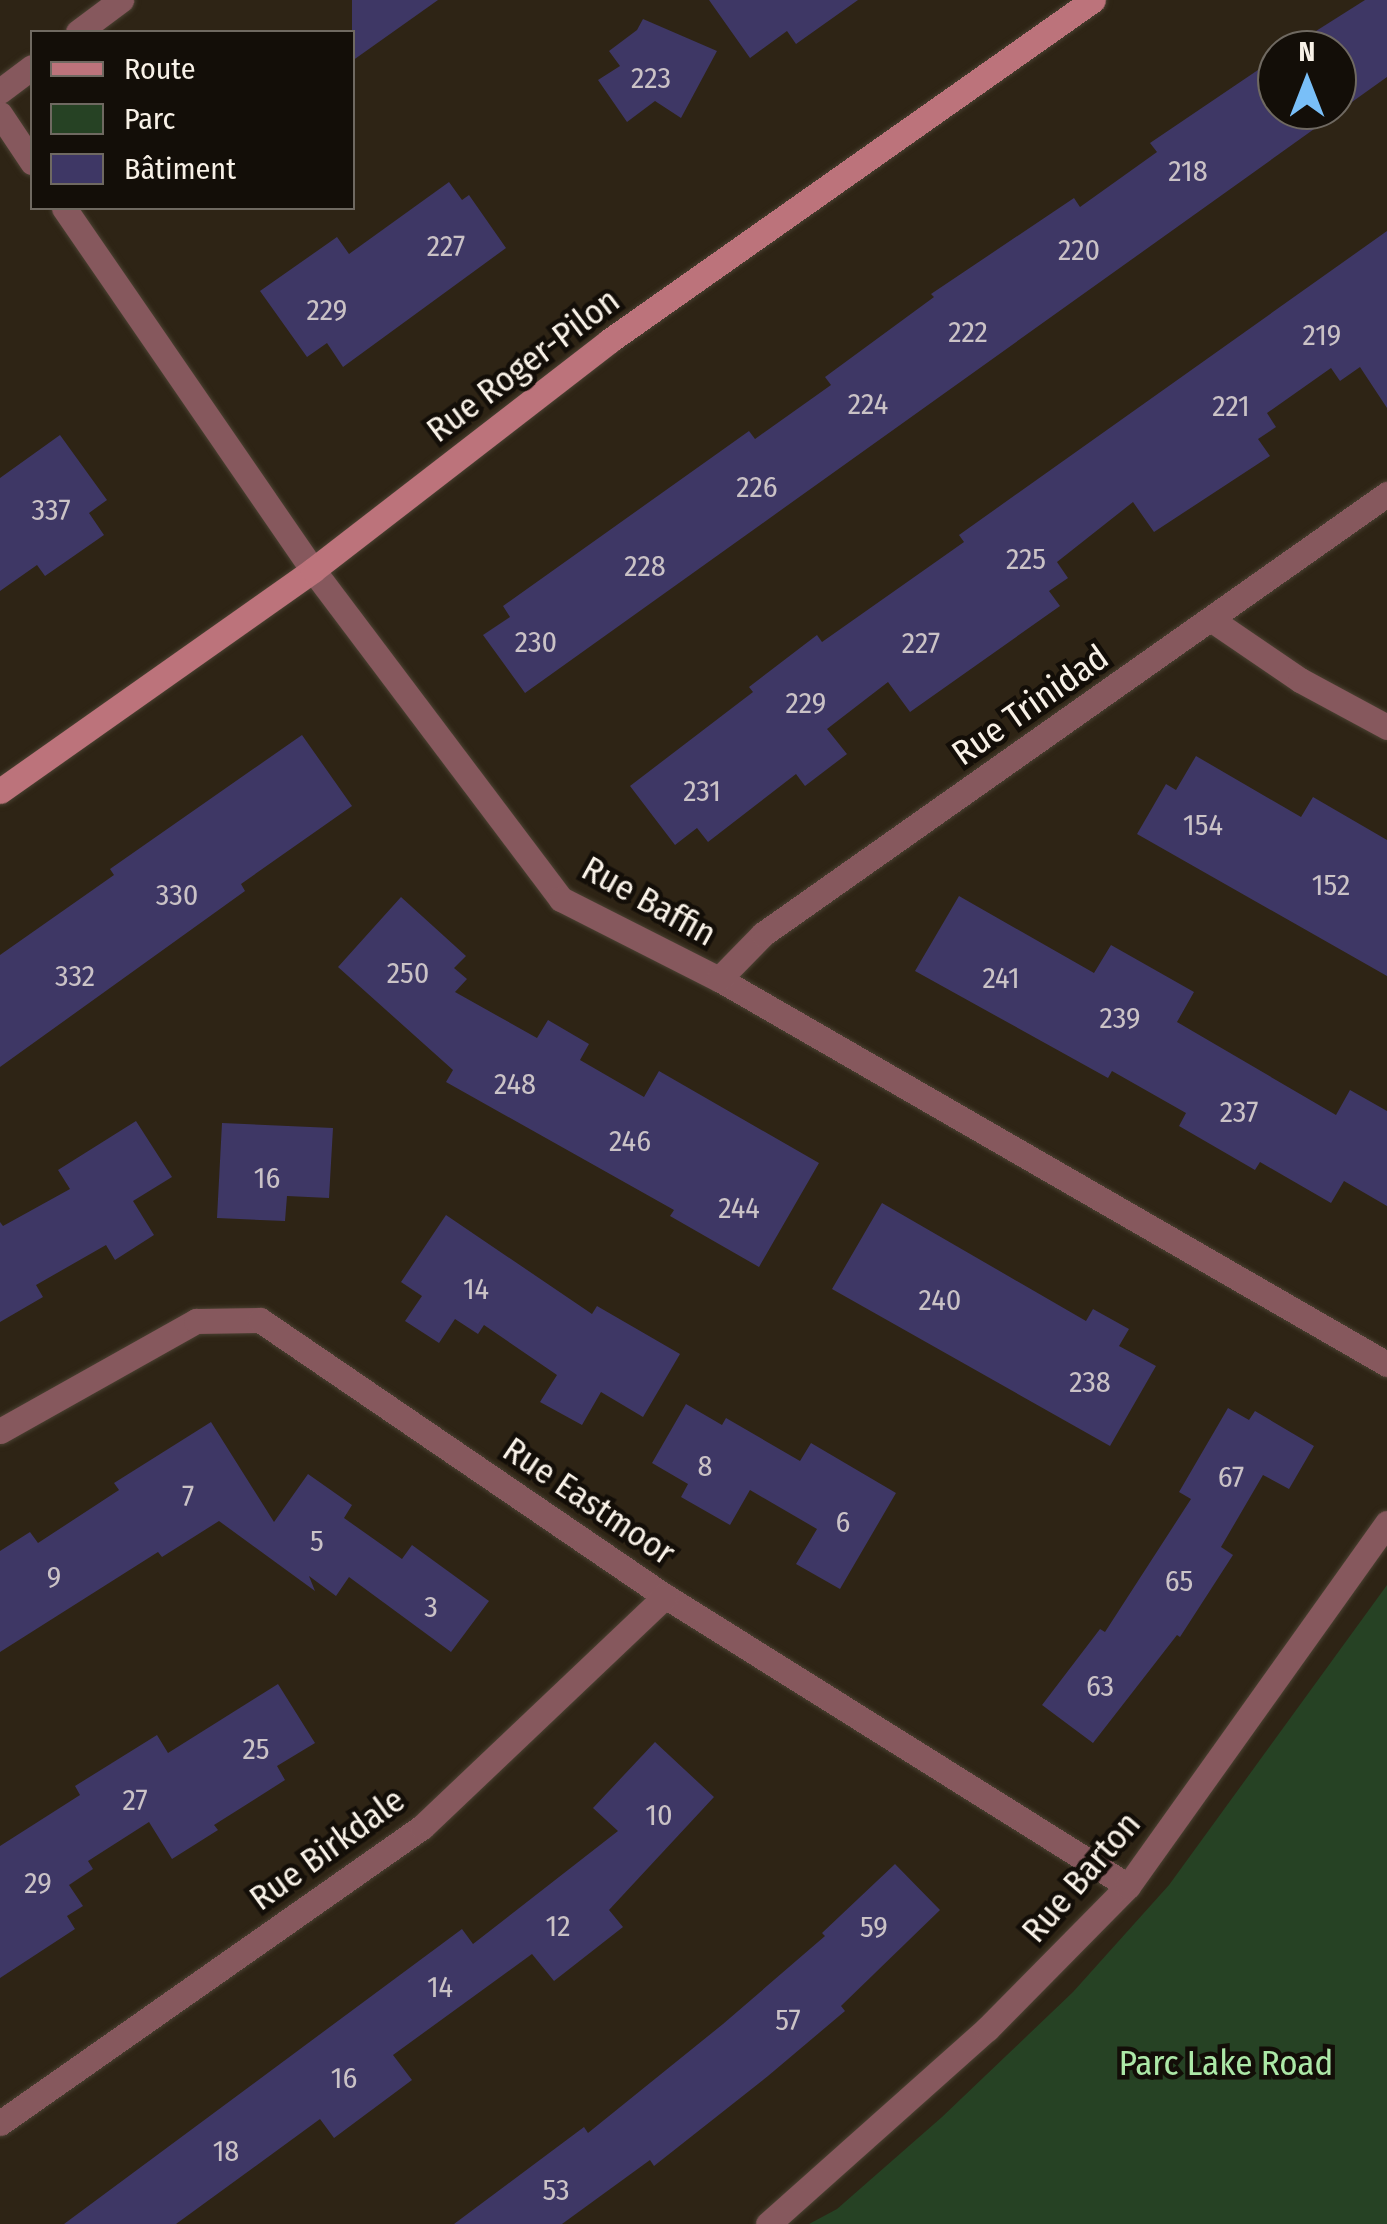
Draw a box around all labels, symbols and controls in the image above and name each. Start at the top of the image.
legend [30,30,355,210]
north arrow [1257,30,1357,130]
text: N [1299,35,1315,68]
text: Route [124,51,196,87]
house number: 223 [631,60,671,96]
text: Parc [124,101,175,137]
text: Bâtiment [124,151,236,187]
house number: 218 [1168,153,1208,189]
house number: 227 [427,228,465,264]
house number: 220 [1058,232,1100,268]
street label: Rue Roger-Pilon [418,279,628,451]
house number: 229 [307,292,347,328]
house number: 222 [948,314,988,350]
house number: 219 [1303,317,1341,353]
house number: 224 [848,386,888,422]
house number: 221 [1212,388,1250,424]
house number: 226 [736,469,778,505]
house number: 337 [31,492,71,528]
house number: 225 [1006,541,1046,577]
house number: 228 [624,548,666,584]
house number: 230 [515,624,557,660]
house number: 227 [902,625,940,661]
street label: Rue Trinidad [944,636,1116,774]
house number: 229 [786,685,826,721]
house number: 231 [683,773,721,809]
house number: 154 [1183,807,1223,843]
street label: Rue Baffin [575,847,723,955]
house number: 152 [1312,867,1350,903]
house number: 330 [156,877,198,913]
house number: 250 [387,955,429,991]
house number: 332 [55,958,95,994]
house number: 241 [982,960,1020,996]
house number: 239 [1100,1000,1140,1036]
house number: 248 [494,1066,536,1102]
house number: 237 [1220,1094,1258,1130]
house number: 246 [609,1123,651,1159]
house number: 16 [254,1160,280,1196]
house number: 244 [718,1190,760,1226]
house number: 14 [463,1271,489,1307]
house number: 240 [919,1282,961,1318]
house number: 238 [1069,1364,1111,1400]
street label: Rue Eastmoor [495,1428,683,1574]
house number: 8 [698,1448,712,1484]
house number: 67 [1218,1459,1244,1495]
house number: 7 [182,1478,194,1514]
house number: 6 [836,1504,850,1540]
house number: 5 [310,1523,324,1559]
house number: 9 [47,1559,61,1595]
house number: 65 [1165,1563,1193,1599]
house number: 3 [424,1589,438,1625]
house number: 63 [1086,1668,1114,1704]
house number: 25 [243,1731,269,1767]
street label: Rue Birkdale [241,1779,413,1919]
house number: 27 [122,1782,148,1818]
house number: 10 [645,1797,673,1833]
street label: Rue Barton [1013,1803,1149,1951]
house number: 29 [24,1865,52,1901]
house number: 12 [546,1908,570,1944]
house number: 59 [860,1909,888,1945]
house number: 14 [427,1969,453,2005]
house number: 57 [775,2002,801,2038]
park label: Parc Lake Road [1119,2042,1333,2084]
house number: 16 [331,2060,357,2096]
house number: 18 [213,2133,239,2169]
house number: 53 [542,2172,570,2208]

